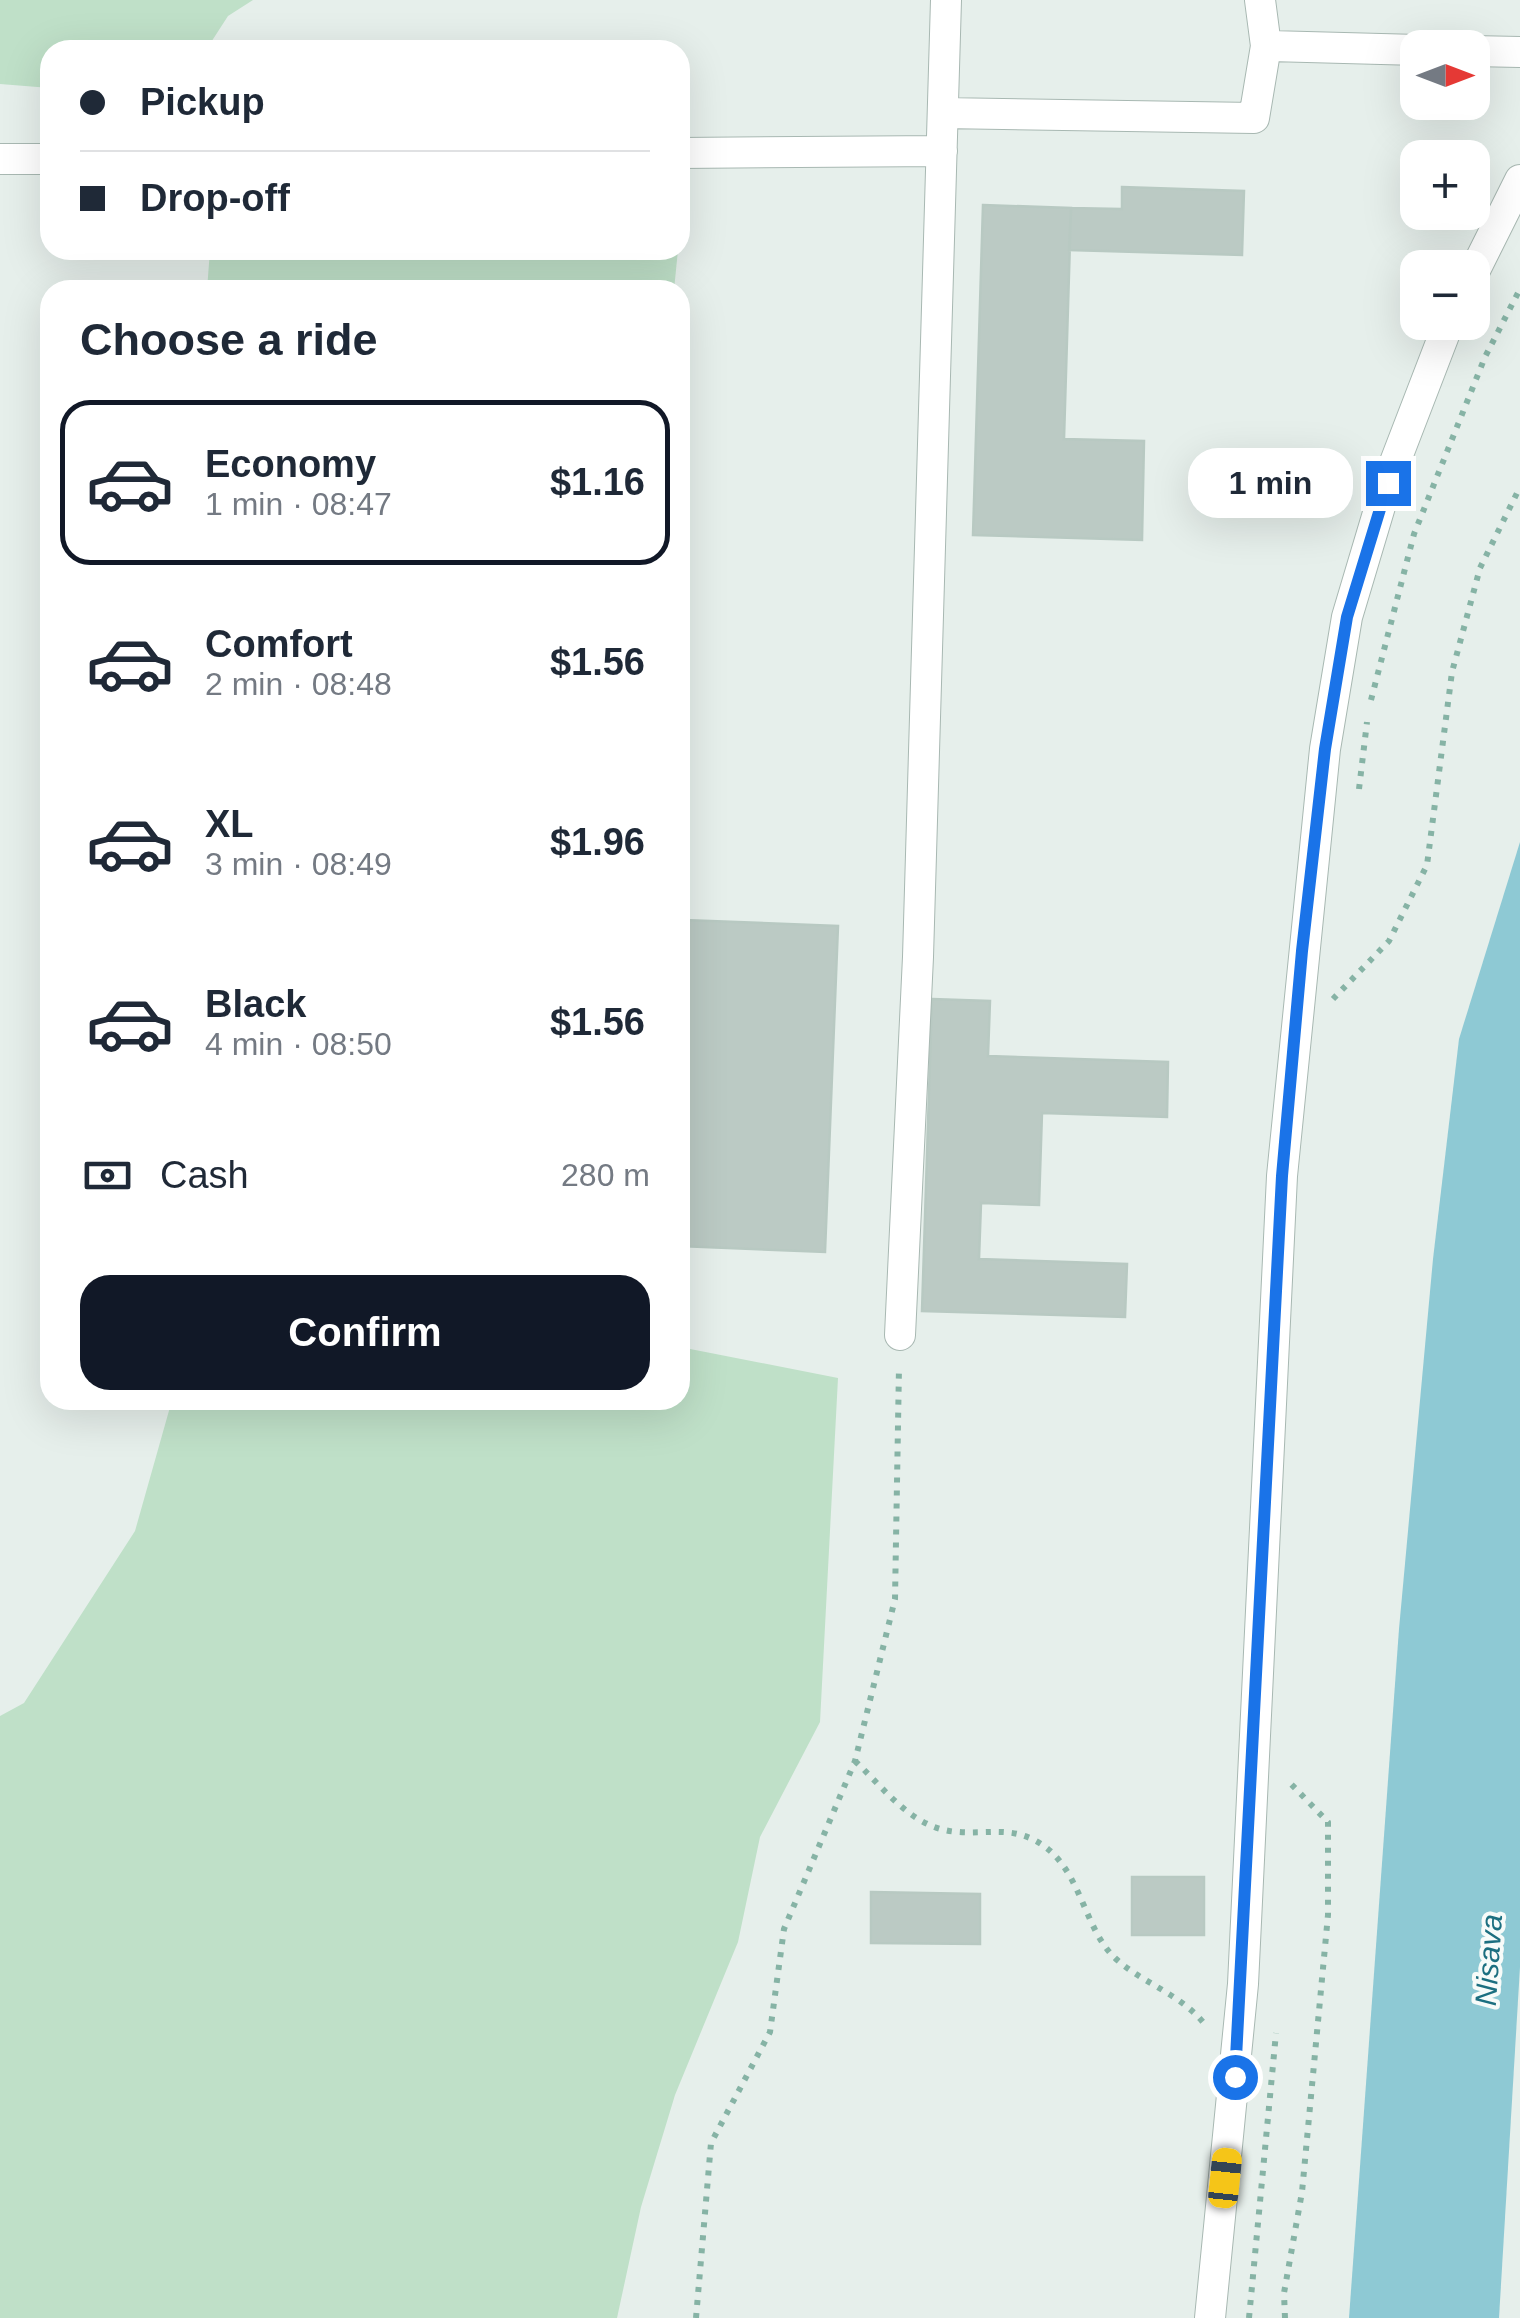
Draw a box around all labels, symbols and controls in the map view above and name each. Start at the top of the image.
north arrow [1400,30,1490,120]
map controls [1400,30,1490,340]
text: Pickup [140,81,265,123]
button: + [1400,140,1490,230]
text: Drop-off [140,177,290,219]
button: − [1400,250,1490,340]
text: Choose a ride [80,314,378,365]
icon: car [85,438,175,528]
text: Economy [205,443,376,485]
callout: 1 min [1188,448,1353,518]
text: $1.16 [550,461,645,503]
route end [1366,461,1411,506]
text: 1 min [1229,465,1312,501]
text: 1 min · 08:47 [205,486,392,522]
icon: car [85,618,175,708]
text: Comfort [205,623,353,665]
text: $1.56 [550,641,645,683]
text: 2 min · 08:48 [205,666,392,702]
icon: car [85,798,175,888]
text: XL [205,803,254,845]
text: $1.96 [550,821,645,863]
text: 3 min · 08:49 [205,846,392,882]
icon: car [85,978,175,1068]
text: Black [205,983,306,1025]
text: $1.56 [550,1001,645,1043]
text: 4 min · 08:50 [205,1026,392,1062]
icon: cash [80,1148,135,1203]
text: Cash [160,1154,249,1196]
text: 280 m [561,1157,650,1193]
button: Confirm [80,1275,650,1390]
water label: Nisava [1469,1913,1508,2007]
route start [1213,2055,1258,2100]
car [1207,2147,1243,2209]

